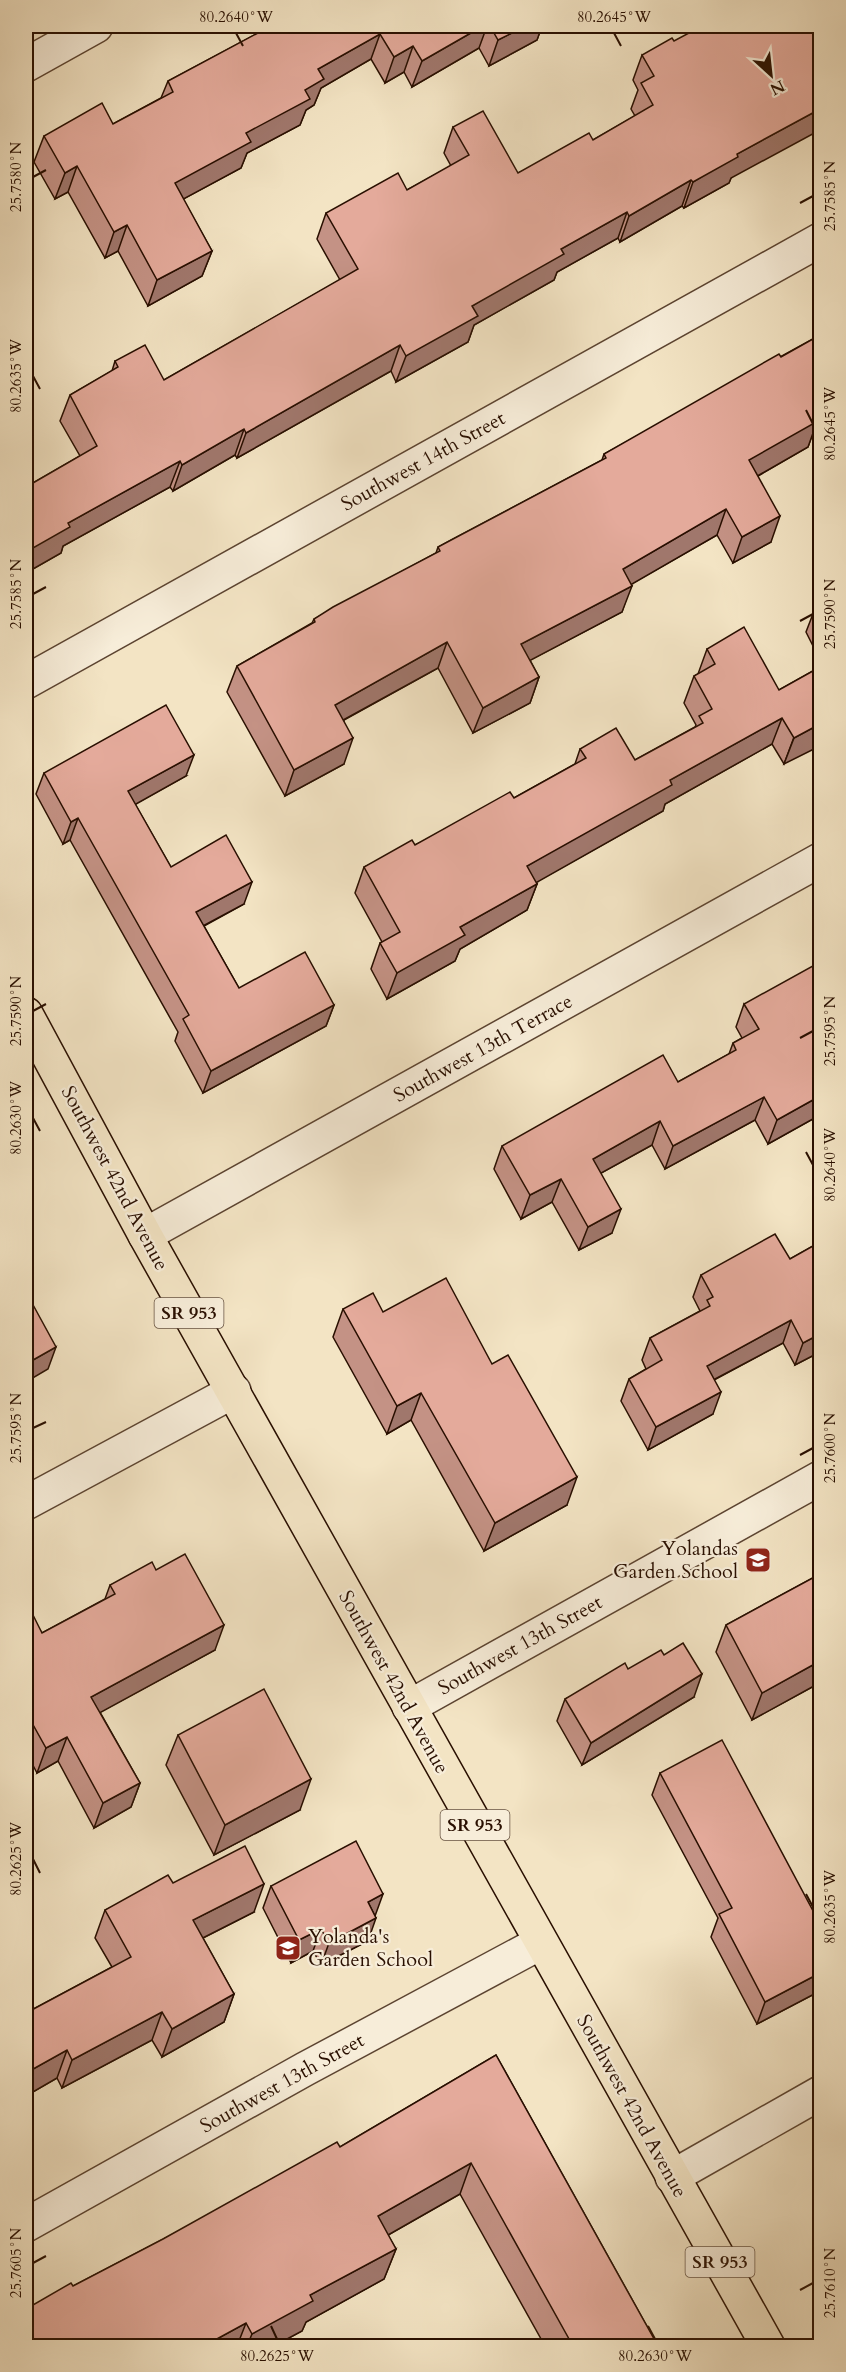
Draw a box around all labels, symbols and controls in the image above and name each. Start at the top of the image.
text: 80.2640°W [199,7,274,27]
text: 80.2645°W [577,7,652,27]
north arrow [741,45,801,105]
text: N [766,75,789,100]
text: 25.7580°N [6,142,26,212]
text: 25.7585°N [820,161,840,231]
text: 80.2635°W [6,338,26,413]
text: 80.2645°W [820,386,840,461]
street label: Southwest 14th Street [336,404,511,517]
text: 25.7585°N [6,559,26,629]
text: 25.7590°N [820,579,840,649]
text: 25.7590°N [6,976,26,1046]
street label: Southwest 13th Terrace [389,987,577,1109]
text: 25.7595°N [820,996,840,1066]
text: 80.2630°W [6,1080,26,1155]
street label: Southwest 42nd Avenue [55,1081,175,1275]
text: 80.2640°W [820,1127,840,1202]
road number: SR 953 [154,1298,224,1328]
text: 25.7595°N [6,1393,26,1463]
text: 25.7600°N [820,1413,840,1483]
place label: Yolandas Garden School [613,1535,738,1585]
school or university icon: Yolandas Garden School [743,1545,773,1575]
street label: Southwest 42nd Avenue [332,1586,456,1778]
street label: Southwest 13th Street [433,1588,608,1701]
road number: SR 953 [440,1810,510,1840]
text: 80.2625°W [6,1821,26,1896]
text: 80.2635°W [820,1869,840,1944]
place label: Yolanda's Garden School [308,1923,433,1973]
school or university icon: Yolanda's Garden School [273,1933,303,1963]
street label: Southwest 42nd Avenue [570,2010,694,2202]
street label: Southwest 13th Street [195,2026,370,2139]
text: 25.7605°N [6,2228,26,2298]
road number: SR 953 [686,2247,754,2277]
text: 25.7610°N [820,2248,840,2318]
text: 80.2625°W [240,2346,315,2366]
text: 80.2630°W [618,2346,693,2366]

